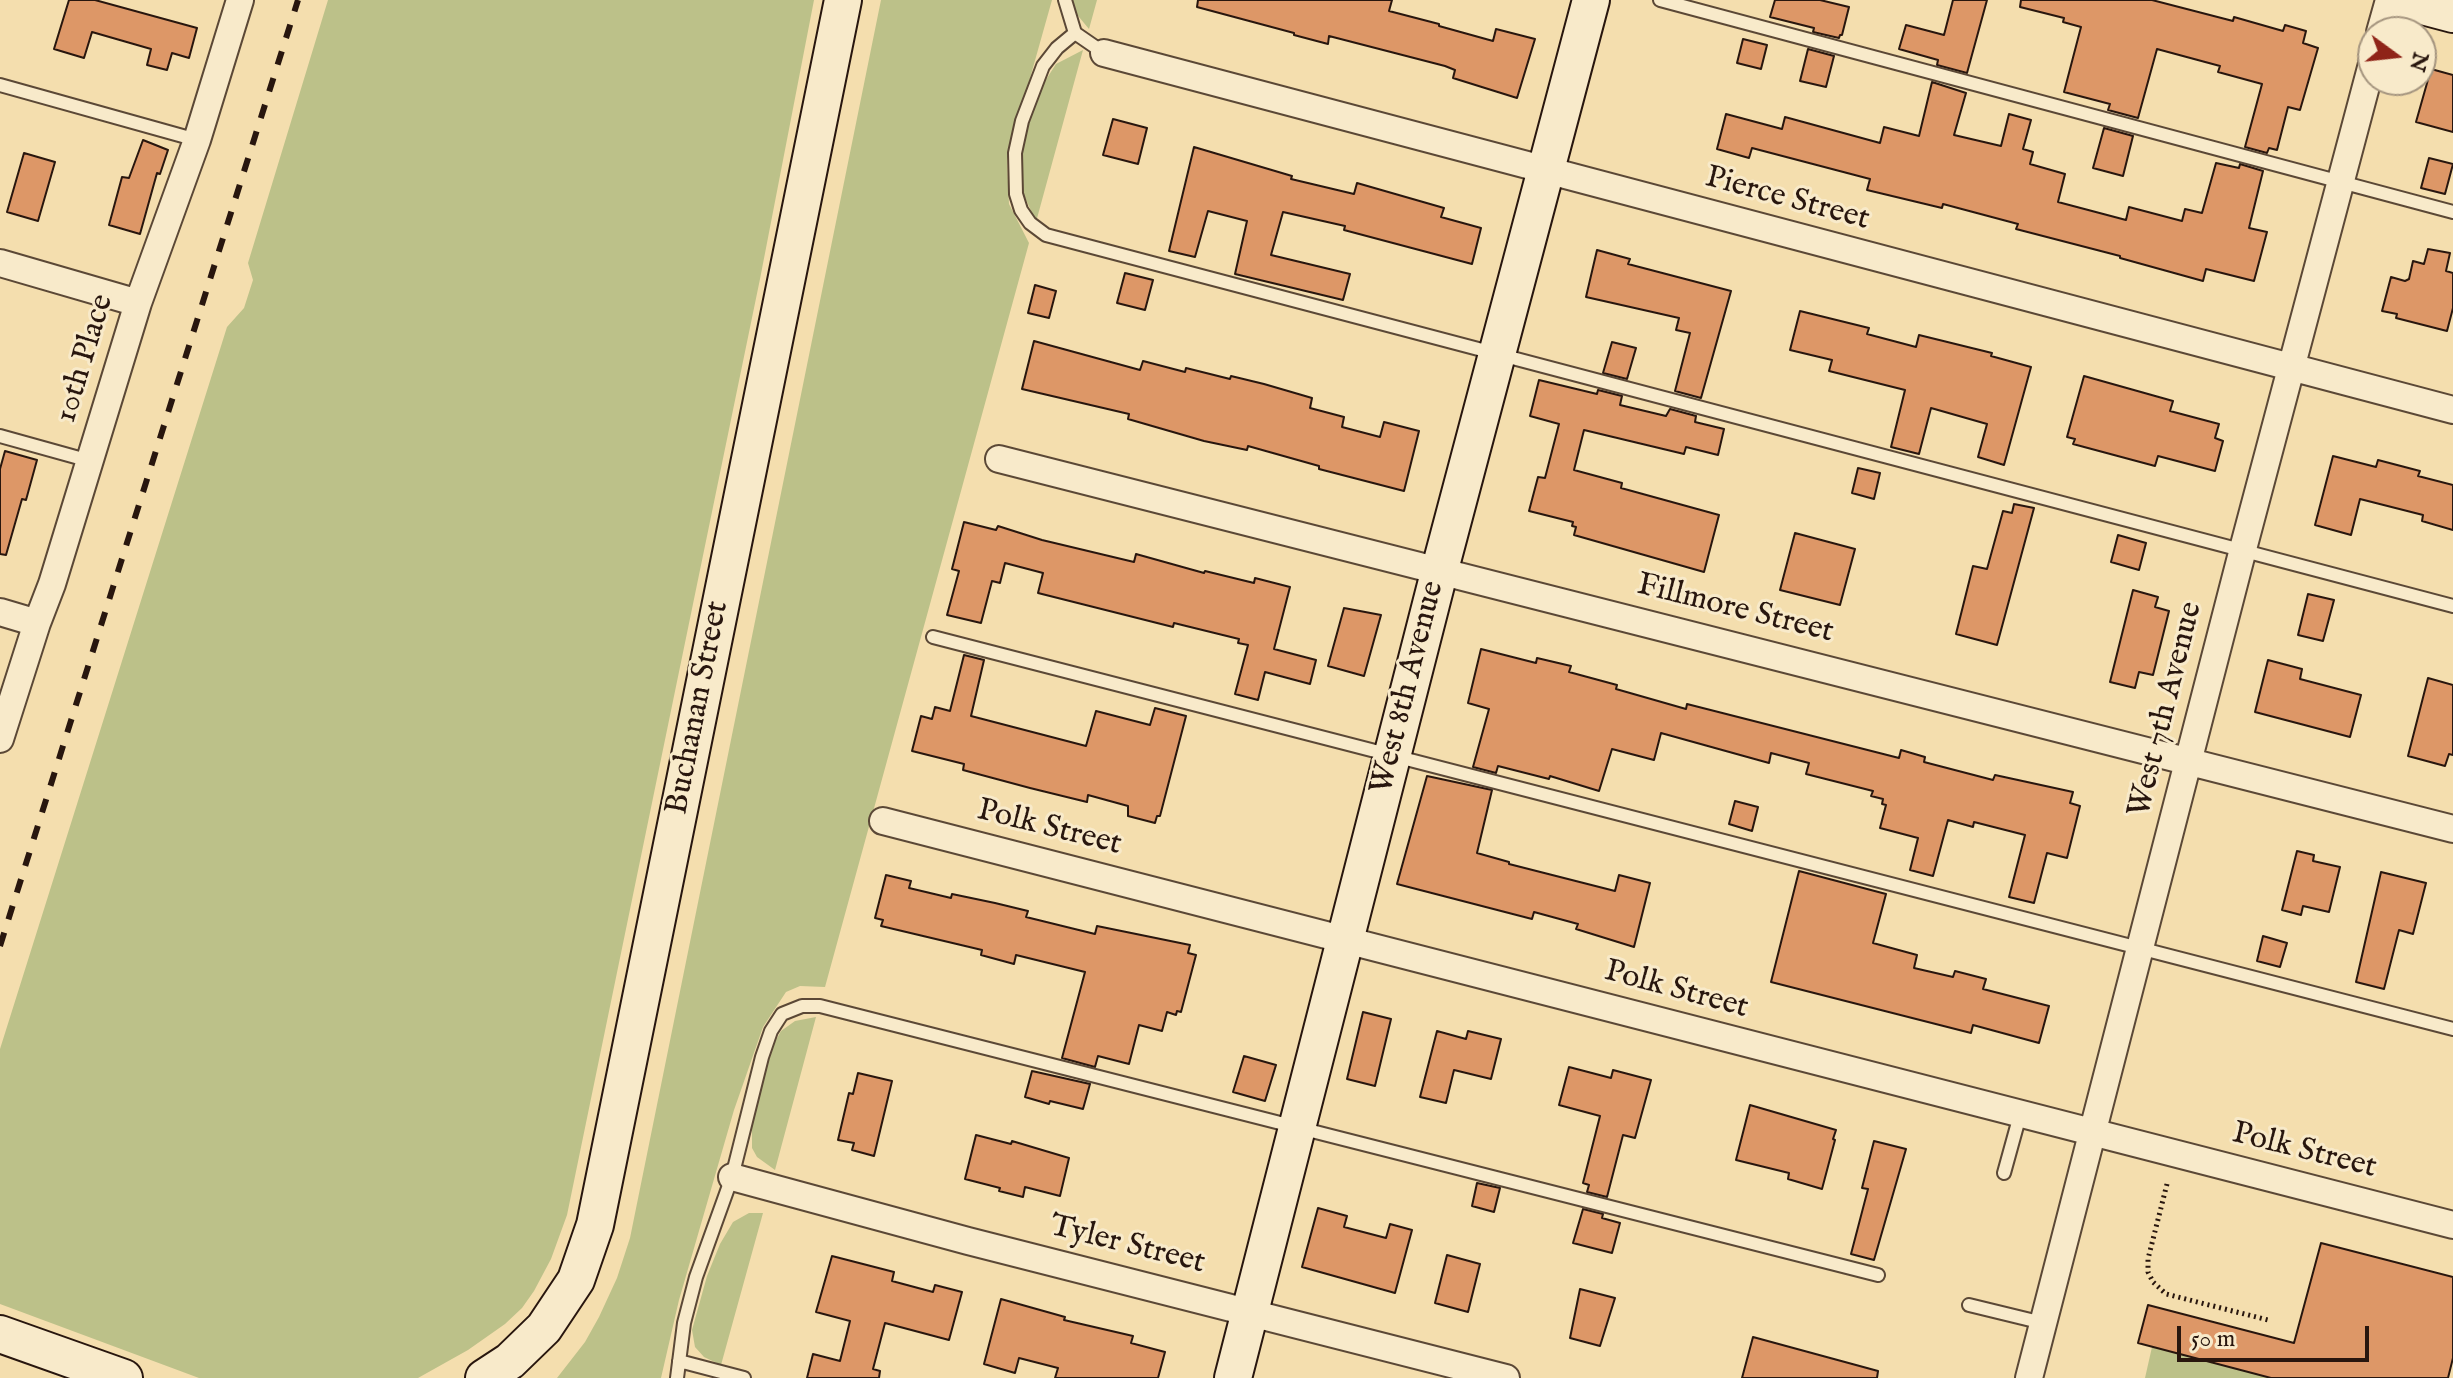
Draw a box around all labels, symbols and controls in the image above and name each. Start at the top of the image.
north arrow [2357,16,2437,96]
text: N [2402,49,2434,75]
street label: Pierce Street [1701,160,1873,240]
street label: 10th Place [48,290,124,428]
street label: Fillmore Street [1633,567,1837,653]
street label: West 8th Avenue [1364,578,1454,798]
street label: Buchanan Street [659,598,739,818]
street label: West 7th Avenue [2122,598,2212,822]
street label: Polk Street [973,793,1125,865]
street label: Polk Street [1600,953,1752,1029]
street label: Polk Street [2228,1116,2380,1188]
street label: Tyler Street [1045,1208,1209,1284]
scale bar [2181,1310,2373,1360]
text: 50 m [2191,1324,2235,1355]

